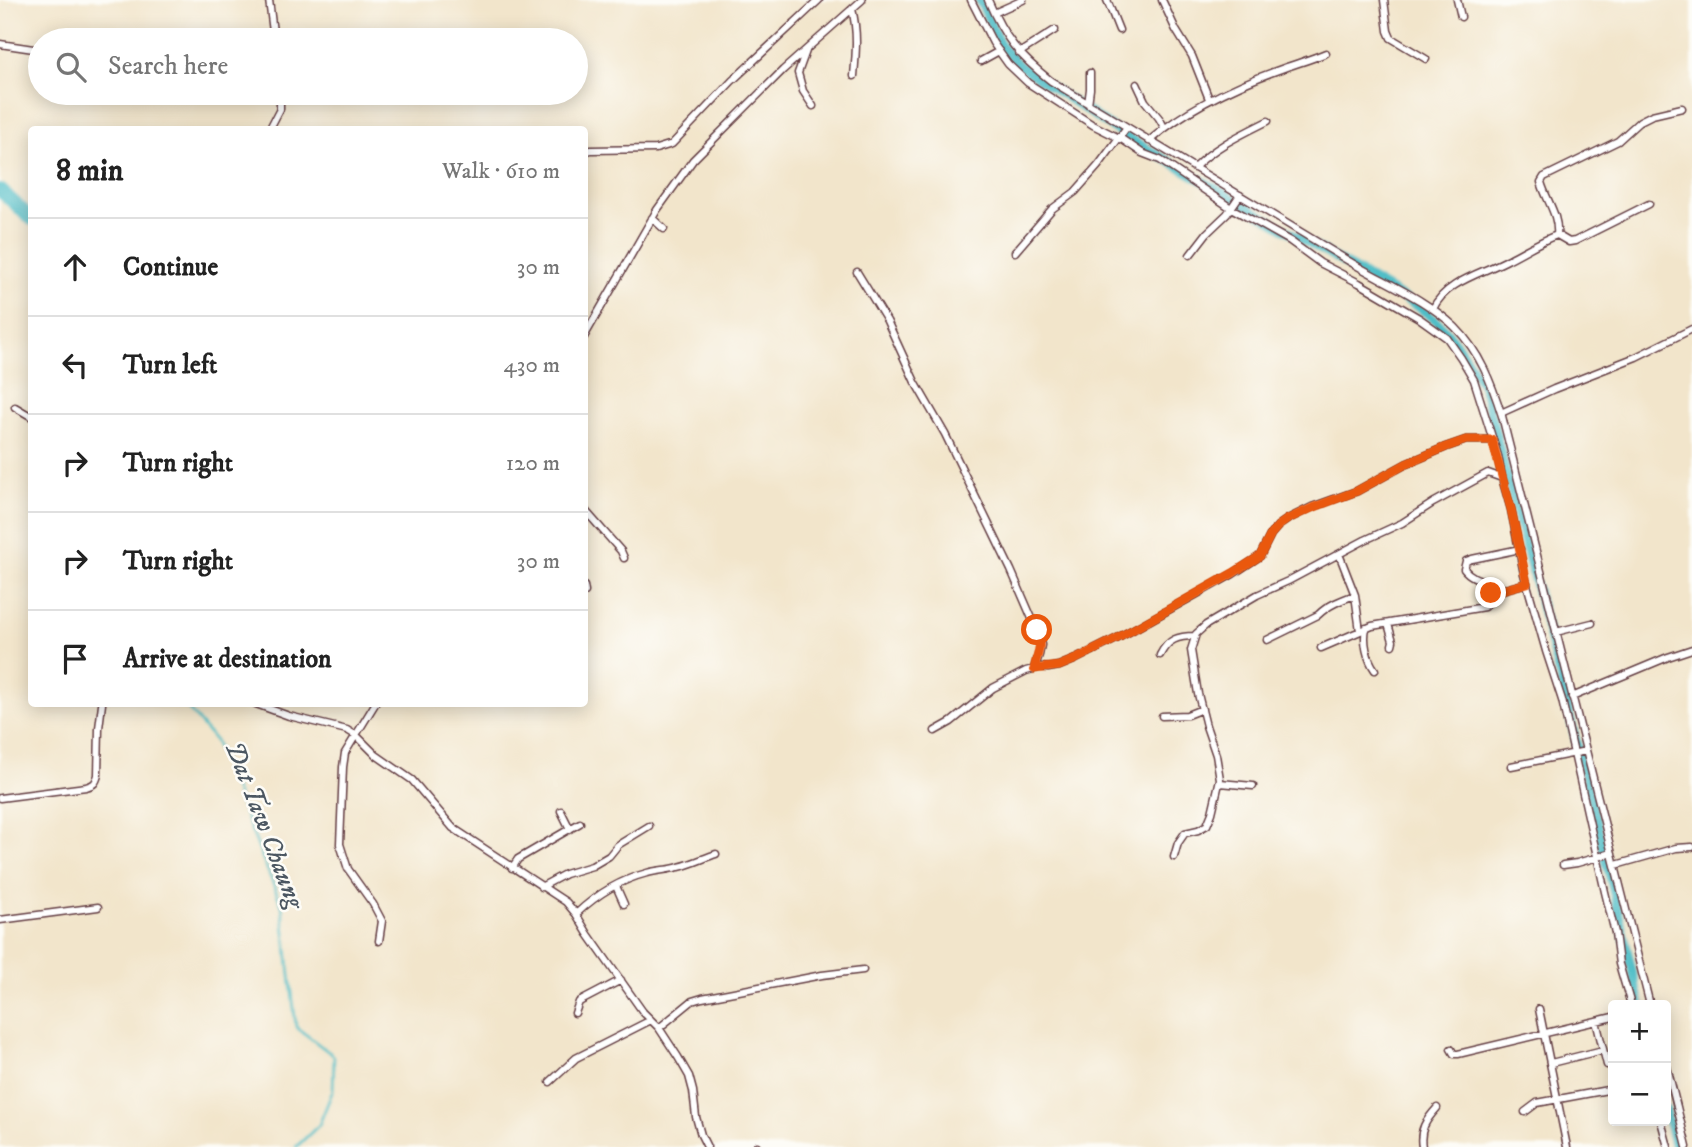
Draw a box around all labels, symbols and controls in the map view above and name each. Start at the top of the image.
search box [28,28,588,105]
icon: search [52,48,90,86]
text: Search here [108,50,228,83]
text: 8 min [56,153,123,190]
text: Walk · 610 m [442,157,560,186]
icon: ahead [56,248,94,286]
text: Continue [123,251,218,284]
text: 30 m [517,253,560,282]
icon: left [56,346,94,384]
text: Turn left [123,349,217,382]
text: 430 m [504,351,560,380]
icon: right [56,444,94,482]
text: Turn right [123,447,233,480]
text: 120 m [506,449,560,478]
icon: right [56,542,94,580]
text: Turn right [123,545,233,578]
text: 30 m [517,547,560,576]
route end [1475,577,1506,608]
route start [1021,614,1052,645]
icon: arrive [56,640,94,678]
text: Arrive at destination [123,643,332,676]
water label: Dat Taw Chaung [217,737,312,916]
map controls [1608,1000,1671,1126]
button: + [1608,1000,1671,1063]
button: − [1608,1063,1671,1126]

